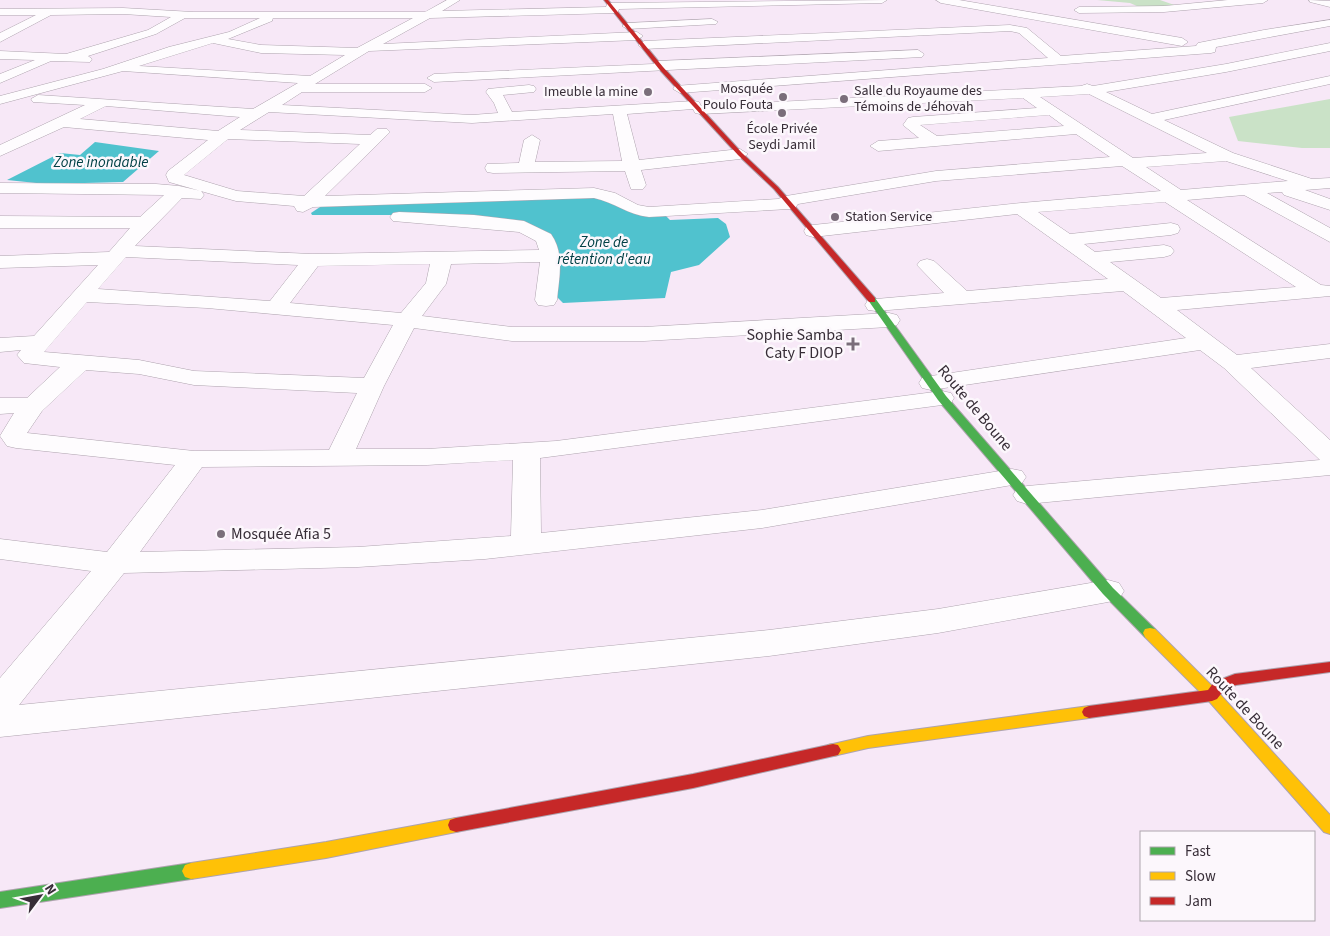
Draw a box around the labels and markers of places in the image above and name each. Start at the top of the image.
place label: Mosquée Poulo Fouta [703,79,773,115]
place label: Salle du Royaume des Témoins de Jéhovah [854,81,982,117]
place label: Imeuble la mine [544,82,638,102]
marker: Imeuble la mine [642,86,654,98]
marker: Mosquée Poulo Fouta [777,91,789,103]
marker: Salle du Royaume des Témoins de Jéhovah [838,93,850,105]
marker: École Privée Seydi Jamil [776,107,788,119]
place label: École Privée Seydi Jamil [747,119,817,155]
place label: Station Service [845,207,932,227]
marker: Station Service [829,211,841,223]
place label: Sophie Samba Caty F DIOP [747,324,843,364]
marker: Sophie Samba Caty F DIOP [847,338,859,350]
place label: Mosquée Afia 5 [231,523,331,545]
marker: Mosquée Afia 5 [215,528,227,540]

